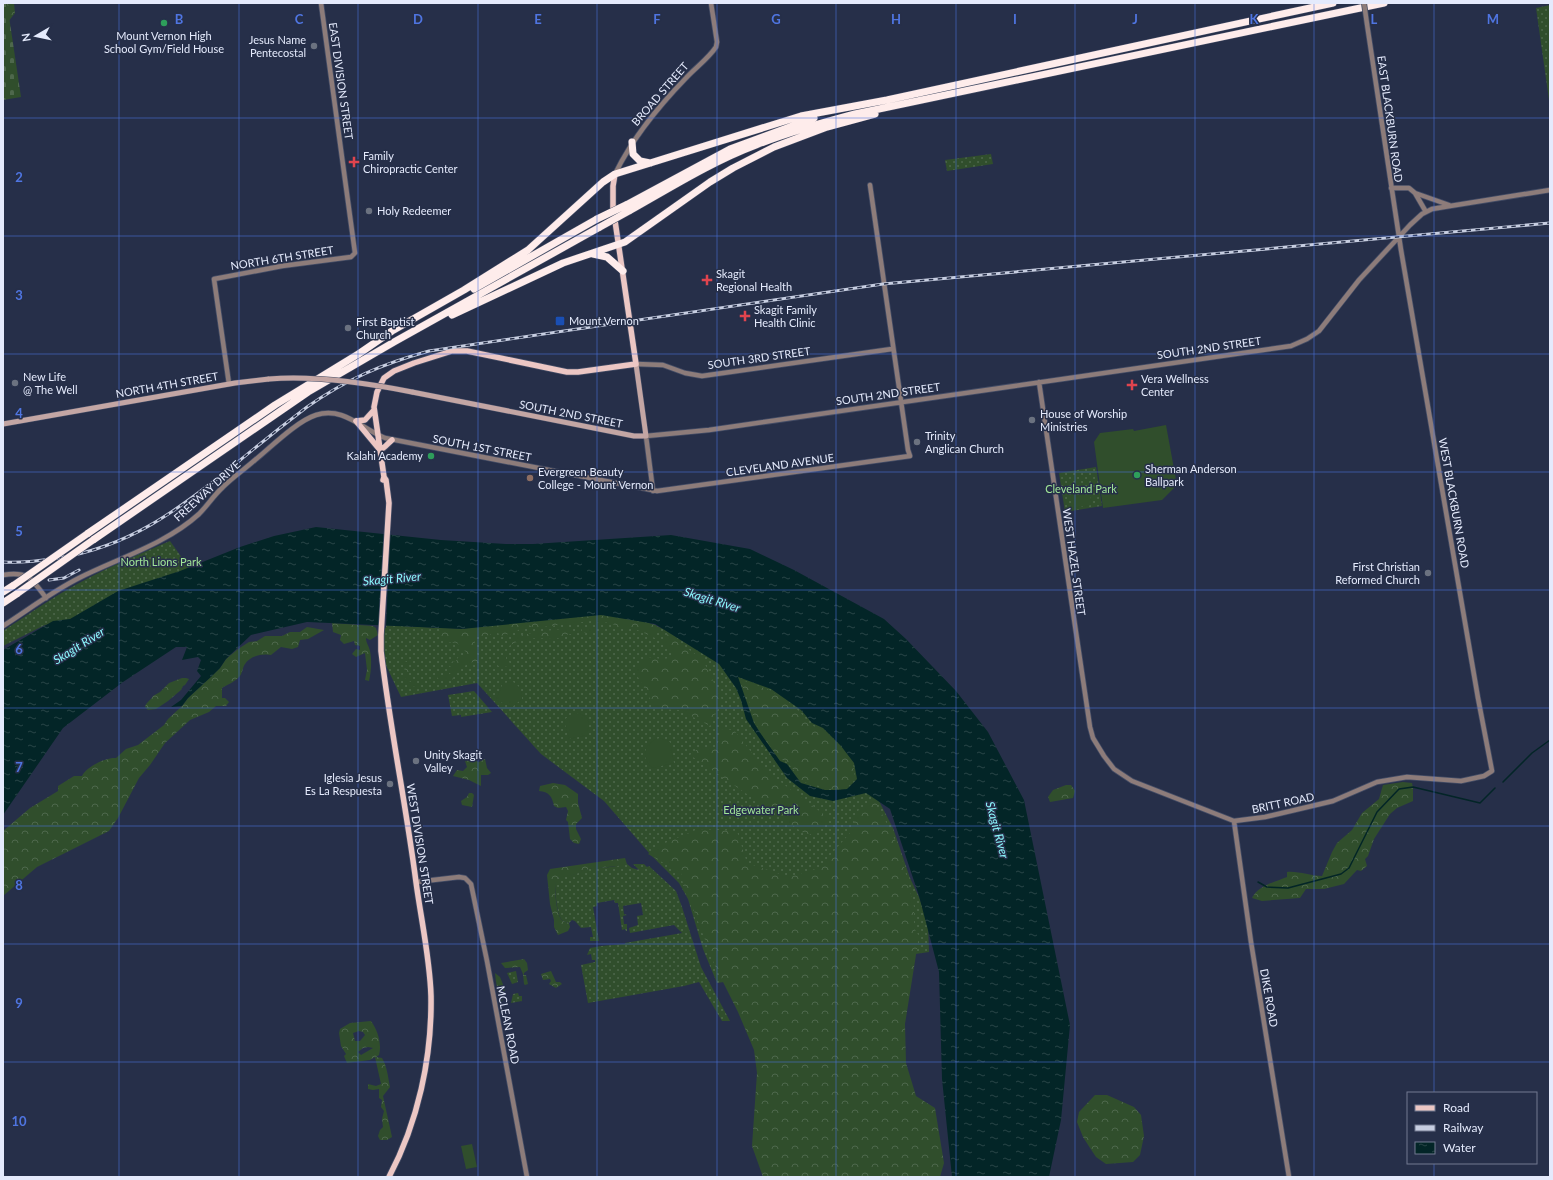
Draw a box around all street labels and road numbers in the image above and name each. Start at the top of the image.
street label: EAST DIVISION STREET [327,21,356,141]
street label: EAST BLACKBURN ROAD [1375,55,1406,183]
street label: BROAD STREET [629,59,691,128]
street label: NORTH 6TH STREET [229,243,335,272]
street label: SOUTH 2ND STREET [1156,334,1262,361]
street label: SOUTH 3RD STREET [707,344,812,371]
street label: NORTH 4TH STREET [114,369,220,400]
street label: SOUTH 2ND STREET [835,380,941,407]
street label: SOUTH 2ND STREET [518,397,624,430]
street label: SOUTH 1ST STREET [432,432,533,464]
street label: WEST BLACKBURN ROAD [1437,437,1472,569]
street label: CLEVELAND AVENUE [725,450,835,479]
street label: FREEWAY DRIVE [171,457,243,524]
street label: WEST HAZEL STREET [1061,507,1089,617]
street label: WEST DIVISION STREET [405,783,437,906]
street label: BRITT ROAD [1250,790,1315,816]
street label: DIKE ROAD [1258,968,1281,1028]
street label: MCLEAN ROAD [495,985,522,1065]

